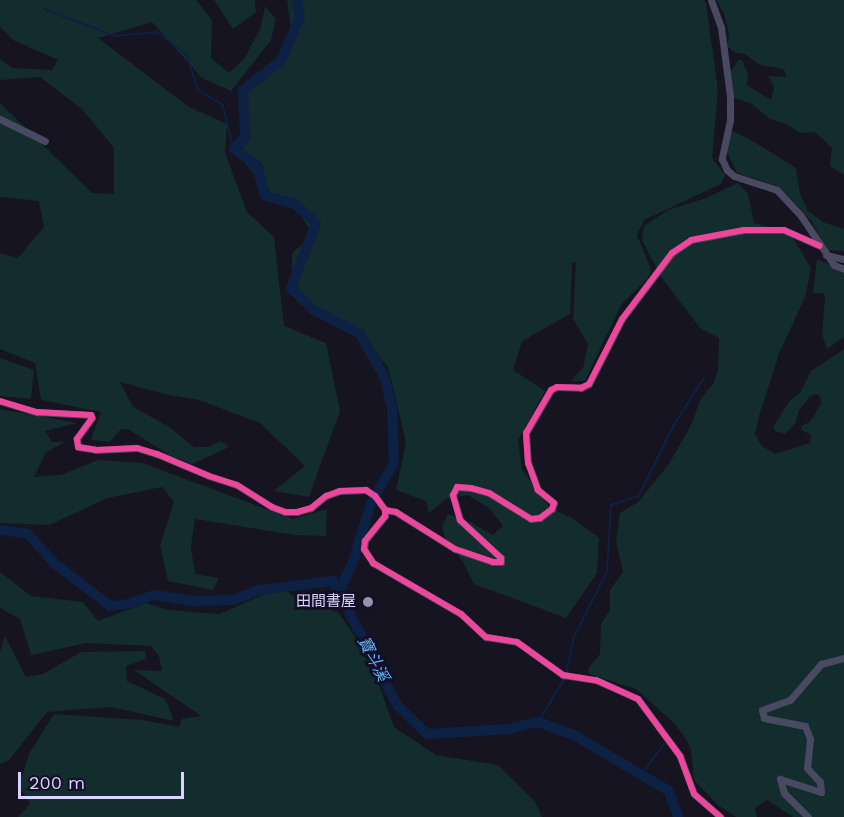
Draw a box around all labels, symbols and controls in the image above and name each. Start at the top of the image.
place label: 田間書屋 [296,593,356,611]
marker: 田間書屋 [361,595,375,609]
water label: 寶斗溪 [354,633,392,685]
scale bar [21,760,188,798]
text: 200 m [29,772,85,793]

